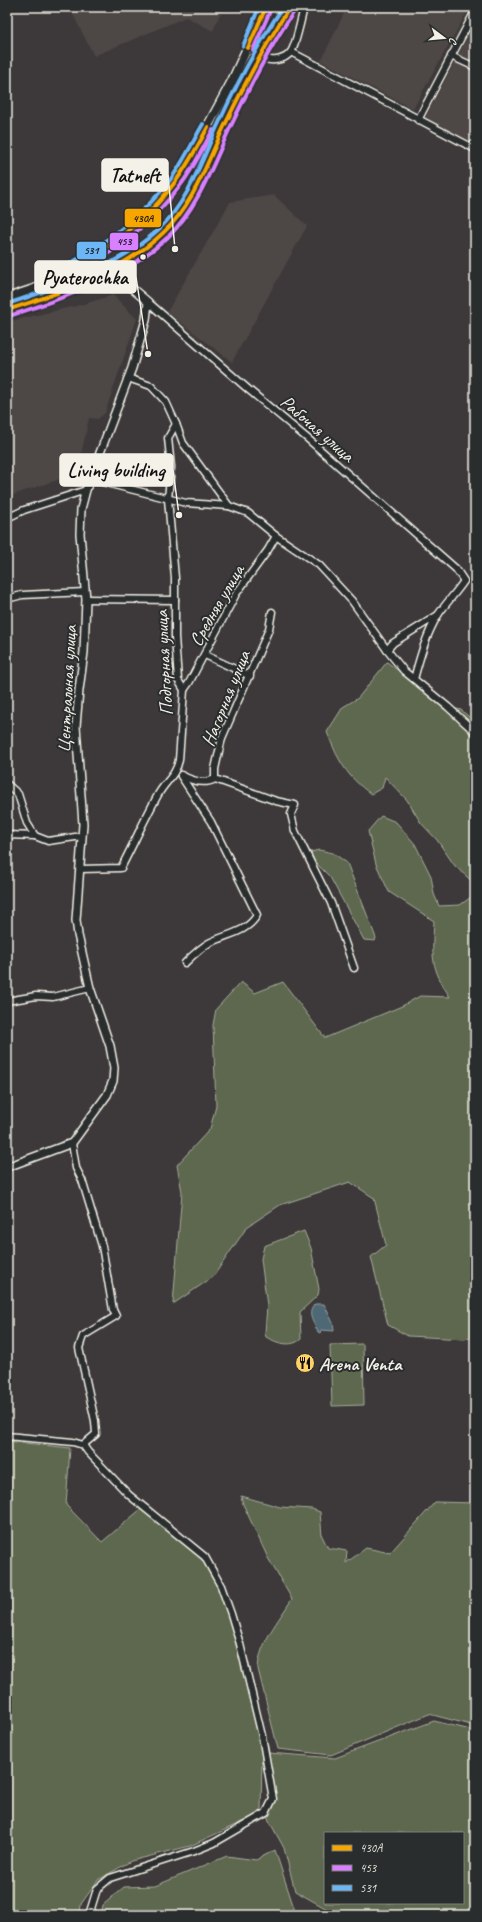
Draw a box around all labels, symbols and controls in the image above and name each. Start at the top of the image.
north arrow [424,18,464,58]
text: С [446,36,461,47]
callout: Tatneft [102,159,168,191]
text: Tatneft [110,163,163,188]
line badge: 430А [124,208,162,228]
text: 430А [133,211,155,225]
line badge: 453 [109,232,139,251]
text: 453 [117,234,132,248]
line badge: 531 [76,241,107,260]
text: 531 [84,243,99,257]
unlabelled marker [138,252,148,262]
callout: Pyaterochka [35,261,136,293]
text: Pyaterochka [42,265,130,290]
street label: Рабочая улица [275,390,361,469]
callout: Living building [60,454,173,486]
text: Living building [68,458,166,483]
street label: Средняя улица [184,559,251,650]
street label: Подгорная улица [149,608,179,716]
street label: Центральная улица [52,623,82,753]
street label: Нагорная улица [196,646,257,750]
restaurant icon: Arena Venta [294,1352,316,1374]
place label: Arena Venta [319,1352,403,1376]
legend [324,1832,464,1904]
text: 430А [360,1840,383,1856]
text: 453 [360,1860,378,1876]
text: 531 [360,1880,377,1896]

